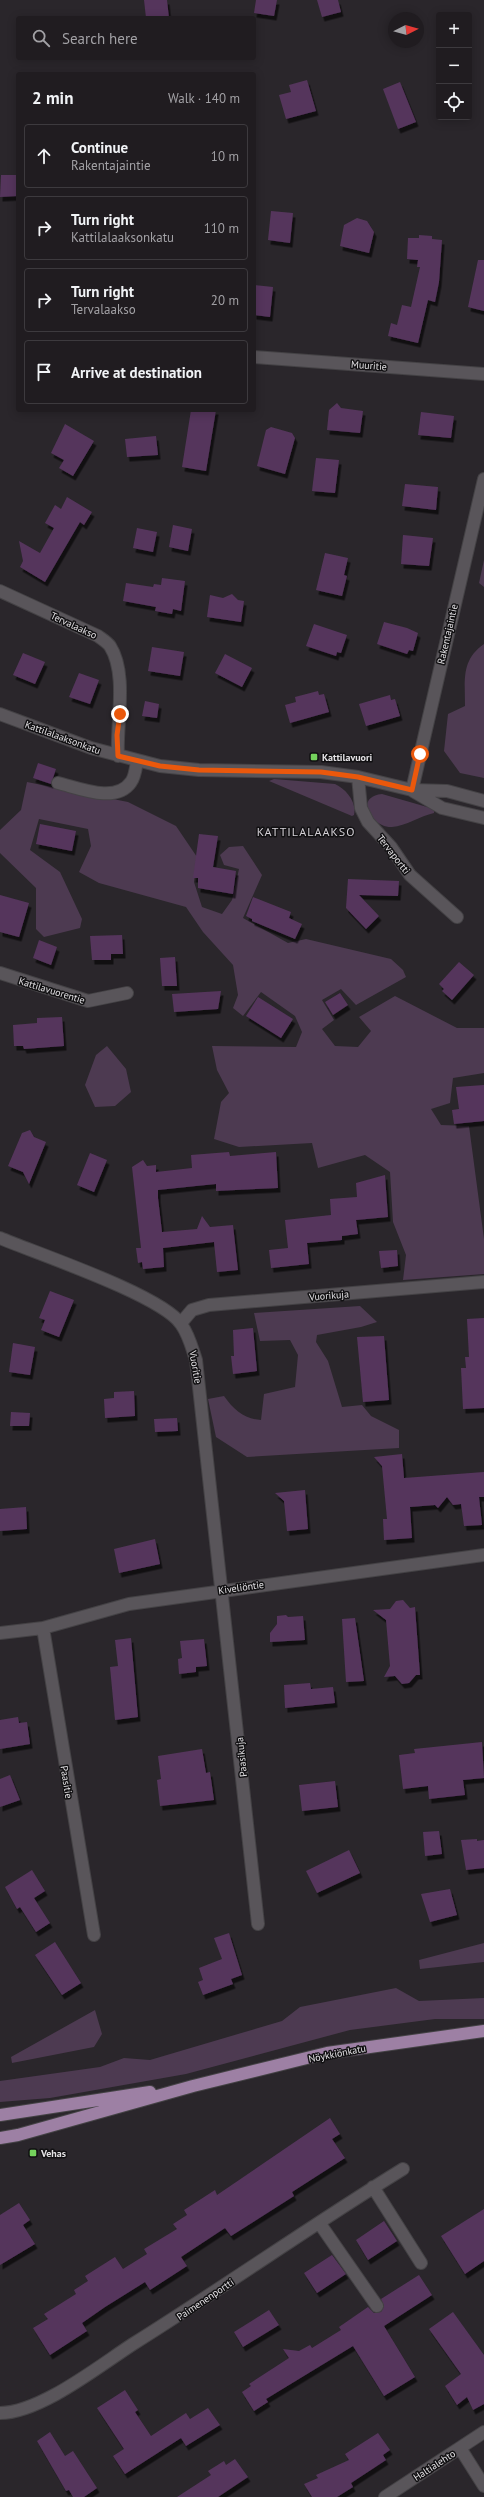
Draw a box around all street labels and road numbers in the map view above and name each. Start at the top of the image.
street label: Muuritie [351,358,387,373]
street label: Rakentajaintie [434,603,461,665]
street label: Tervalaakso [49,609,99,642]
street label: Kattilalaaksonkatu [23,718,102,757]
street label: Tervaportti [374,832,413,877]
street label: Kattilavuorentie [17,974,87,1007]
street label: Vuorikuja [308,1287,349,1304]
street label: Vuoritie [186,1349,205,1385]
street label: Kiveliöntie [217,1578,265,1597]
street label: Paasikuja [233,1736,250,1777]
street label: Paasitie [57,1765,76,1799]
street label: Nöykkiönkatu [307,2042,367,2065]
street label: Paimenenportti [174,2276,236,2323]
street label: Haltialehto [411,2447,458,2484]

